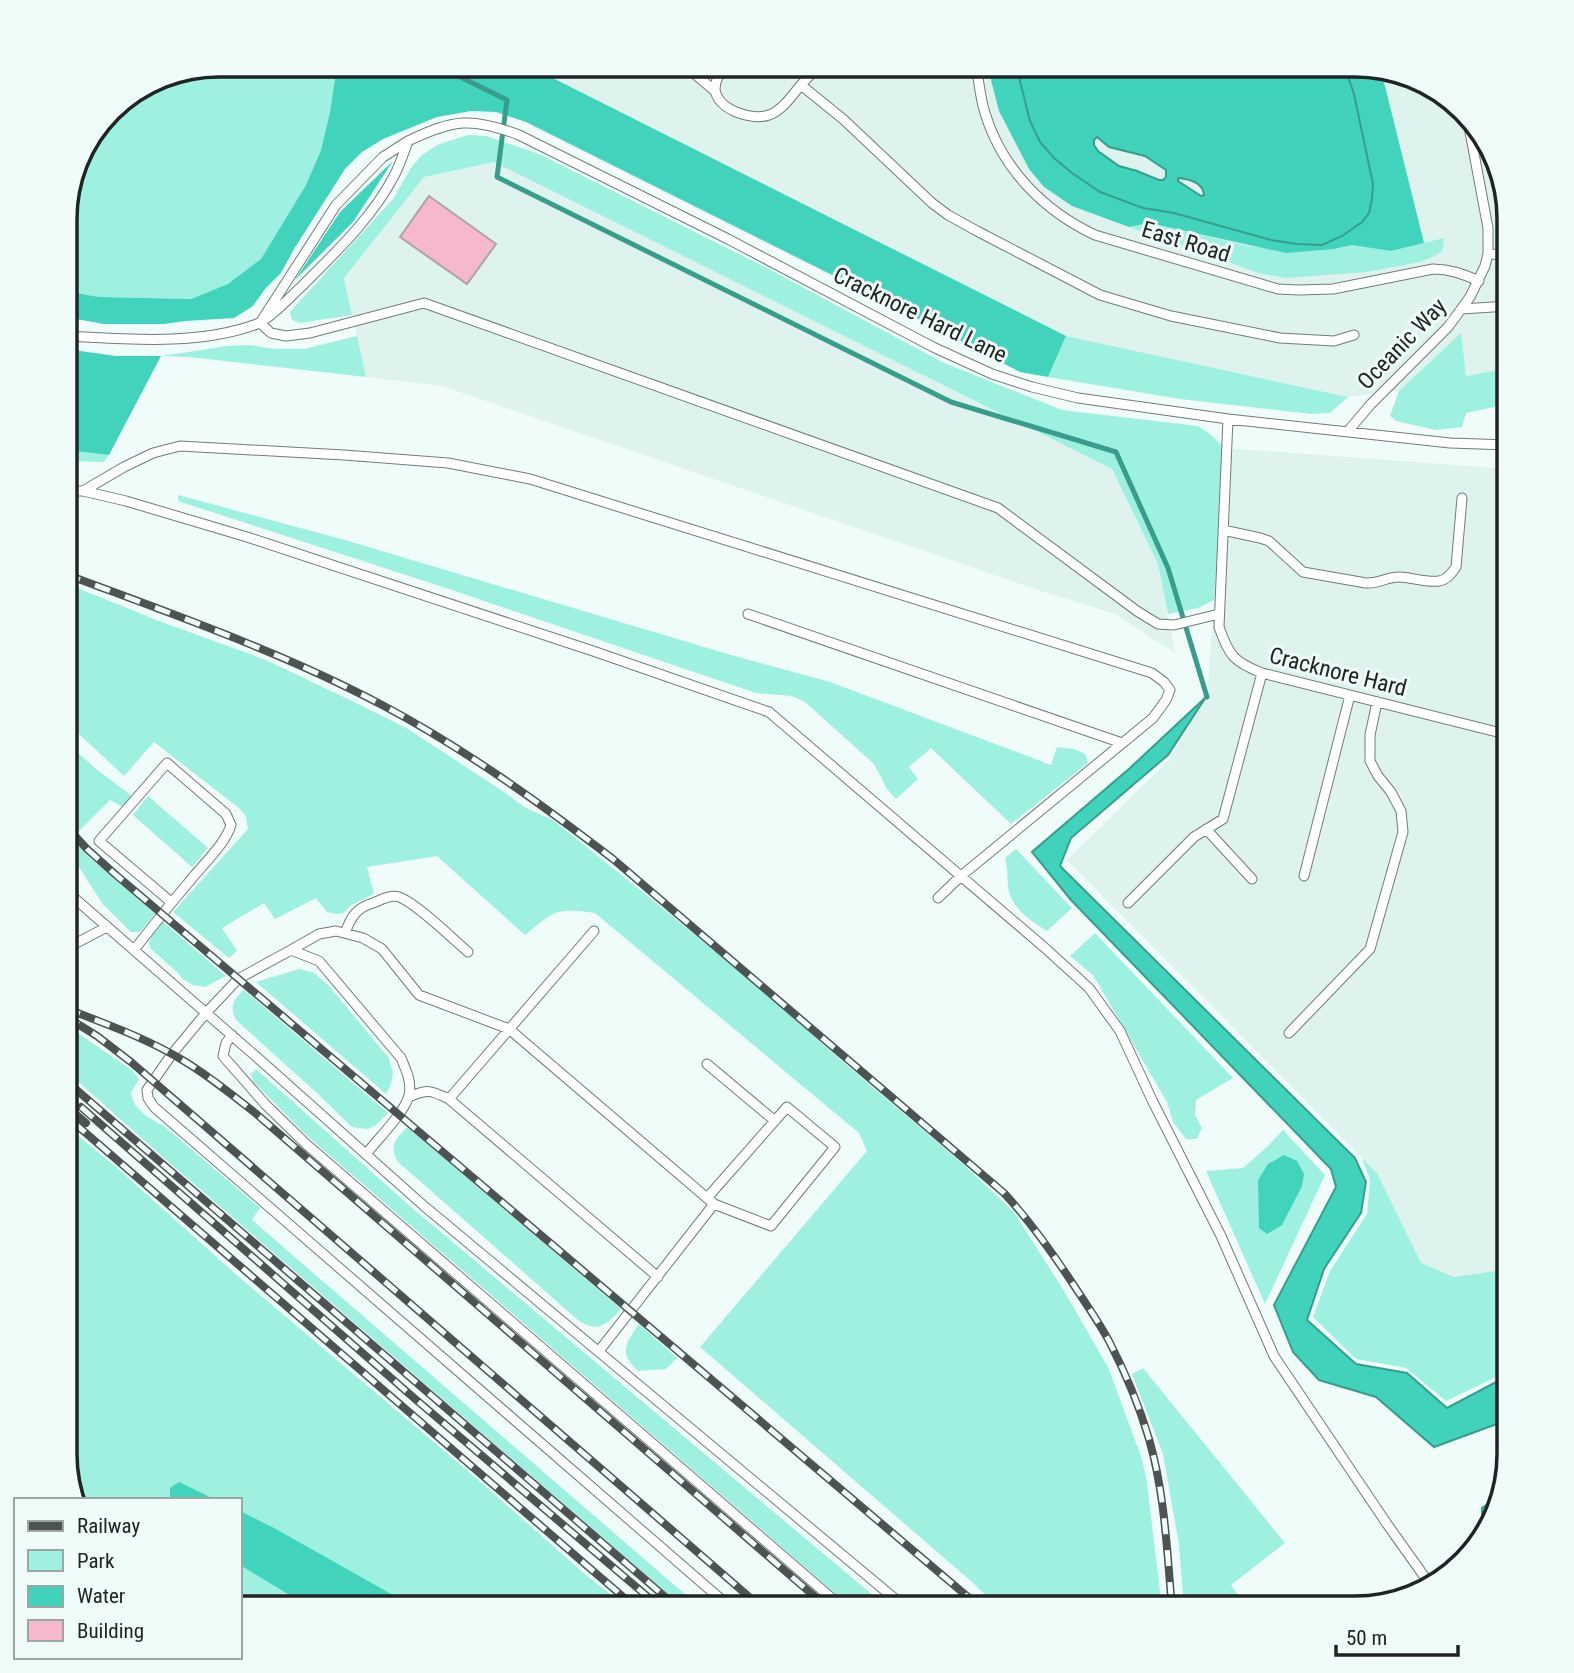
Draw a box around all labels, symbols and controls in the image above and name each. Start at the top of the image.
street label: East Road [1138,216,1234,268]
street label: Cracknore Hard Lane [829,261,1011,369]
street label: Oceanic Way [1352,293,1452,395]
street label: Cracknore Hard [1267,642,1409,702]
legend [14,1498,242,1659]
text: Railway [77,1514,140,1538]
text: Park [77,1549,115,1573]
text: Water [77,1584,125,1608]
scale bar [1336,1614,1458,1658]
text: Building [77,1619,144,1643]
text: 50 m [1346,1626,1387,1650]

